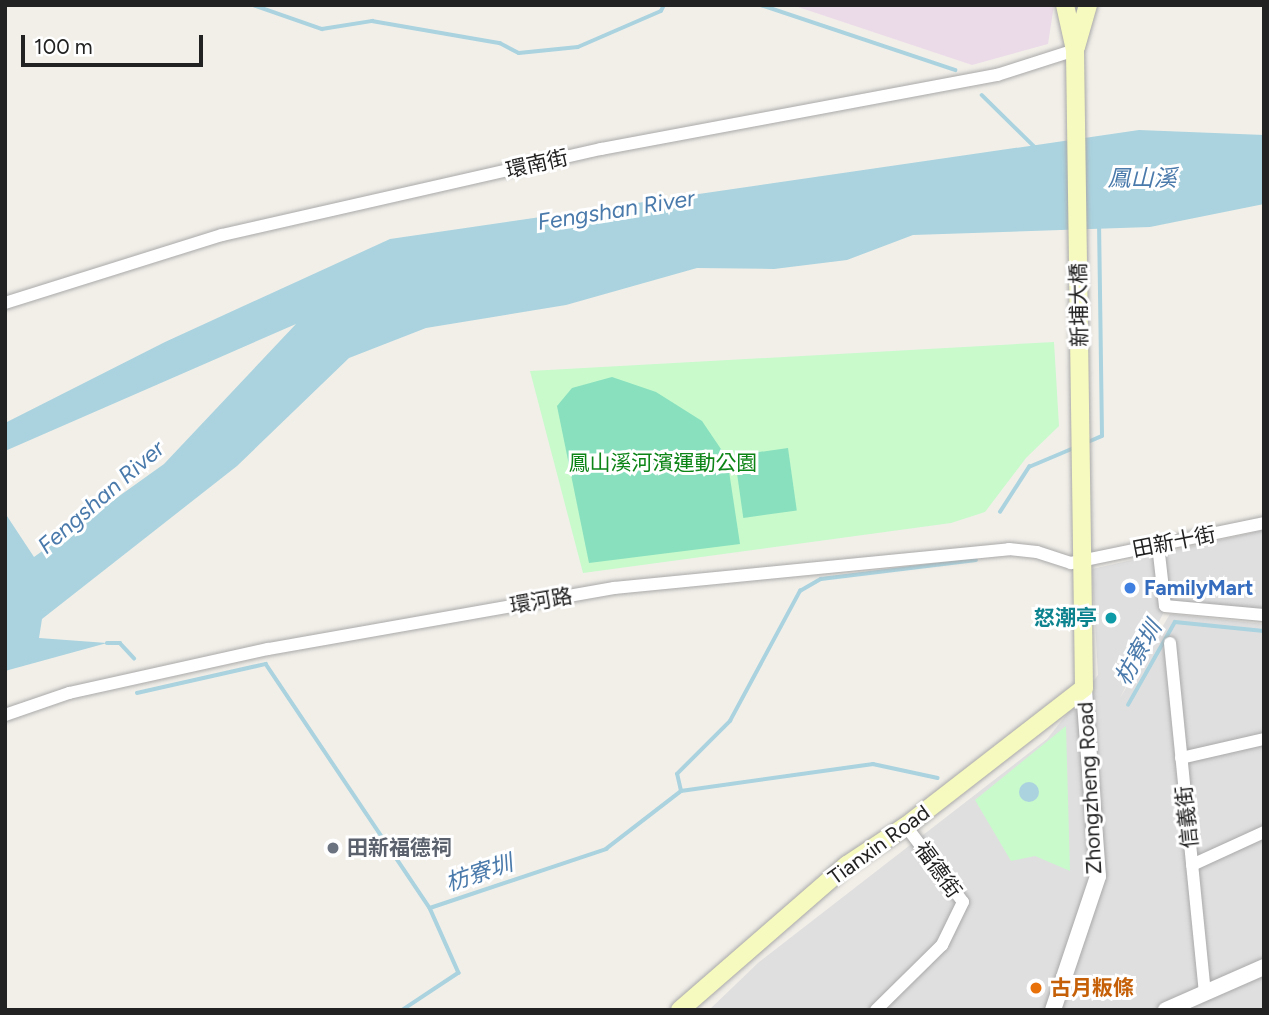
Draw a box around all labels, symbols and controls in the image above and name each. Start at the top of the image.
scale bar [24,21,206,65]
text: 100 m [34,34,93,59]
street label: 環南街 [503,145,571,183]
water label: 鳳山溪 [1108,164,1176,192]
water label: Fengshan River [535,184,697,236]
street label: 新埔大橋 [1066,263,1092,347]
water label: Fengshan River [32,435,170,559]
park label: 鳳山溪河濱運動公園 [569,450,757,476]
street label: 田新十街 [1130,522,1218,562]
place label: FamilyMart [1144,575,1253,601]
marker: FamilyMart [1122,580,1138,596]
street label: 環河路 [508,583,574,619]
place label: 怒潮亭 [1034,605,1097,631]
marker: 怒潮亭 [1103,610,1119,626]
water label: 枋寮圳 [1109,616,1167,690]
street label: Zhongzheng Road [1073,701,1107,875]
street label: 信義街 [1171,784,1203,850]
street label: Tianxin Road [823,800,935,890]
place label: 田新福德祠 [347,835,452,861]
street label: 福德街 [909,837,967,903]
marker: 田新福德祠 [325,840,341,856]
water label: 枋寮圳 [442,849,516,897]
place label: 古月粄條 [1050,975,1134,1001]
marker: 古月粄條 [1028,980,1044,996]

